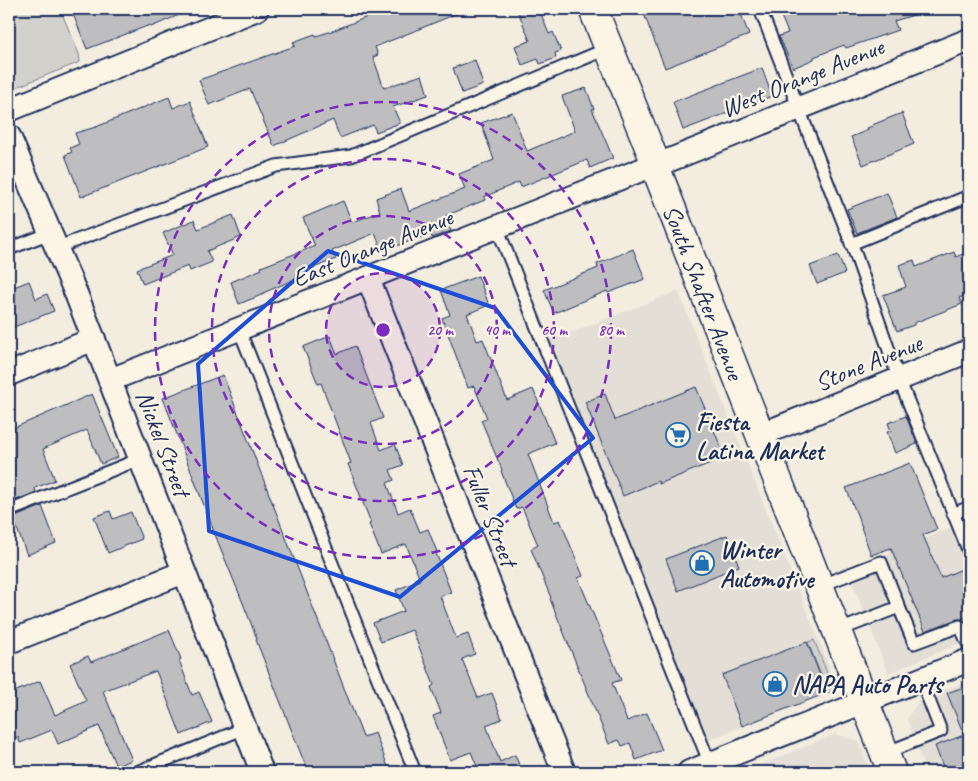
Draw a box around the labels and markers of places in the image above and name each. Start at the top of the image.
centre of rings [374,321,392,339]
place label: Fiesta Latina Market [696,406,826,467]
supermarket icon: Fiesta Latina Market [665,422,691,448]
place label: Winter Automotive [720,534,815,595]
shop icon: Winter Automotive [689,550,715,576]
place label: NAPA Auto Parts [792,669,945,701]
shop icon: NAPA Auto Parts [762,671,788,697]

